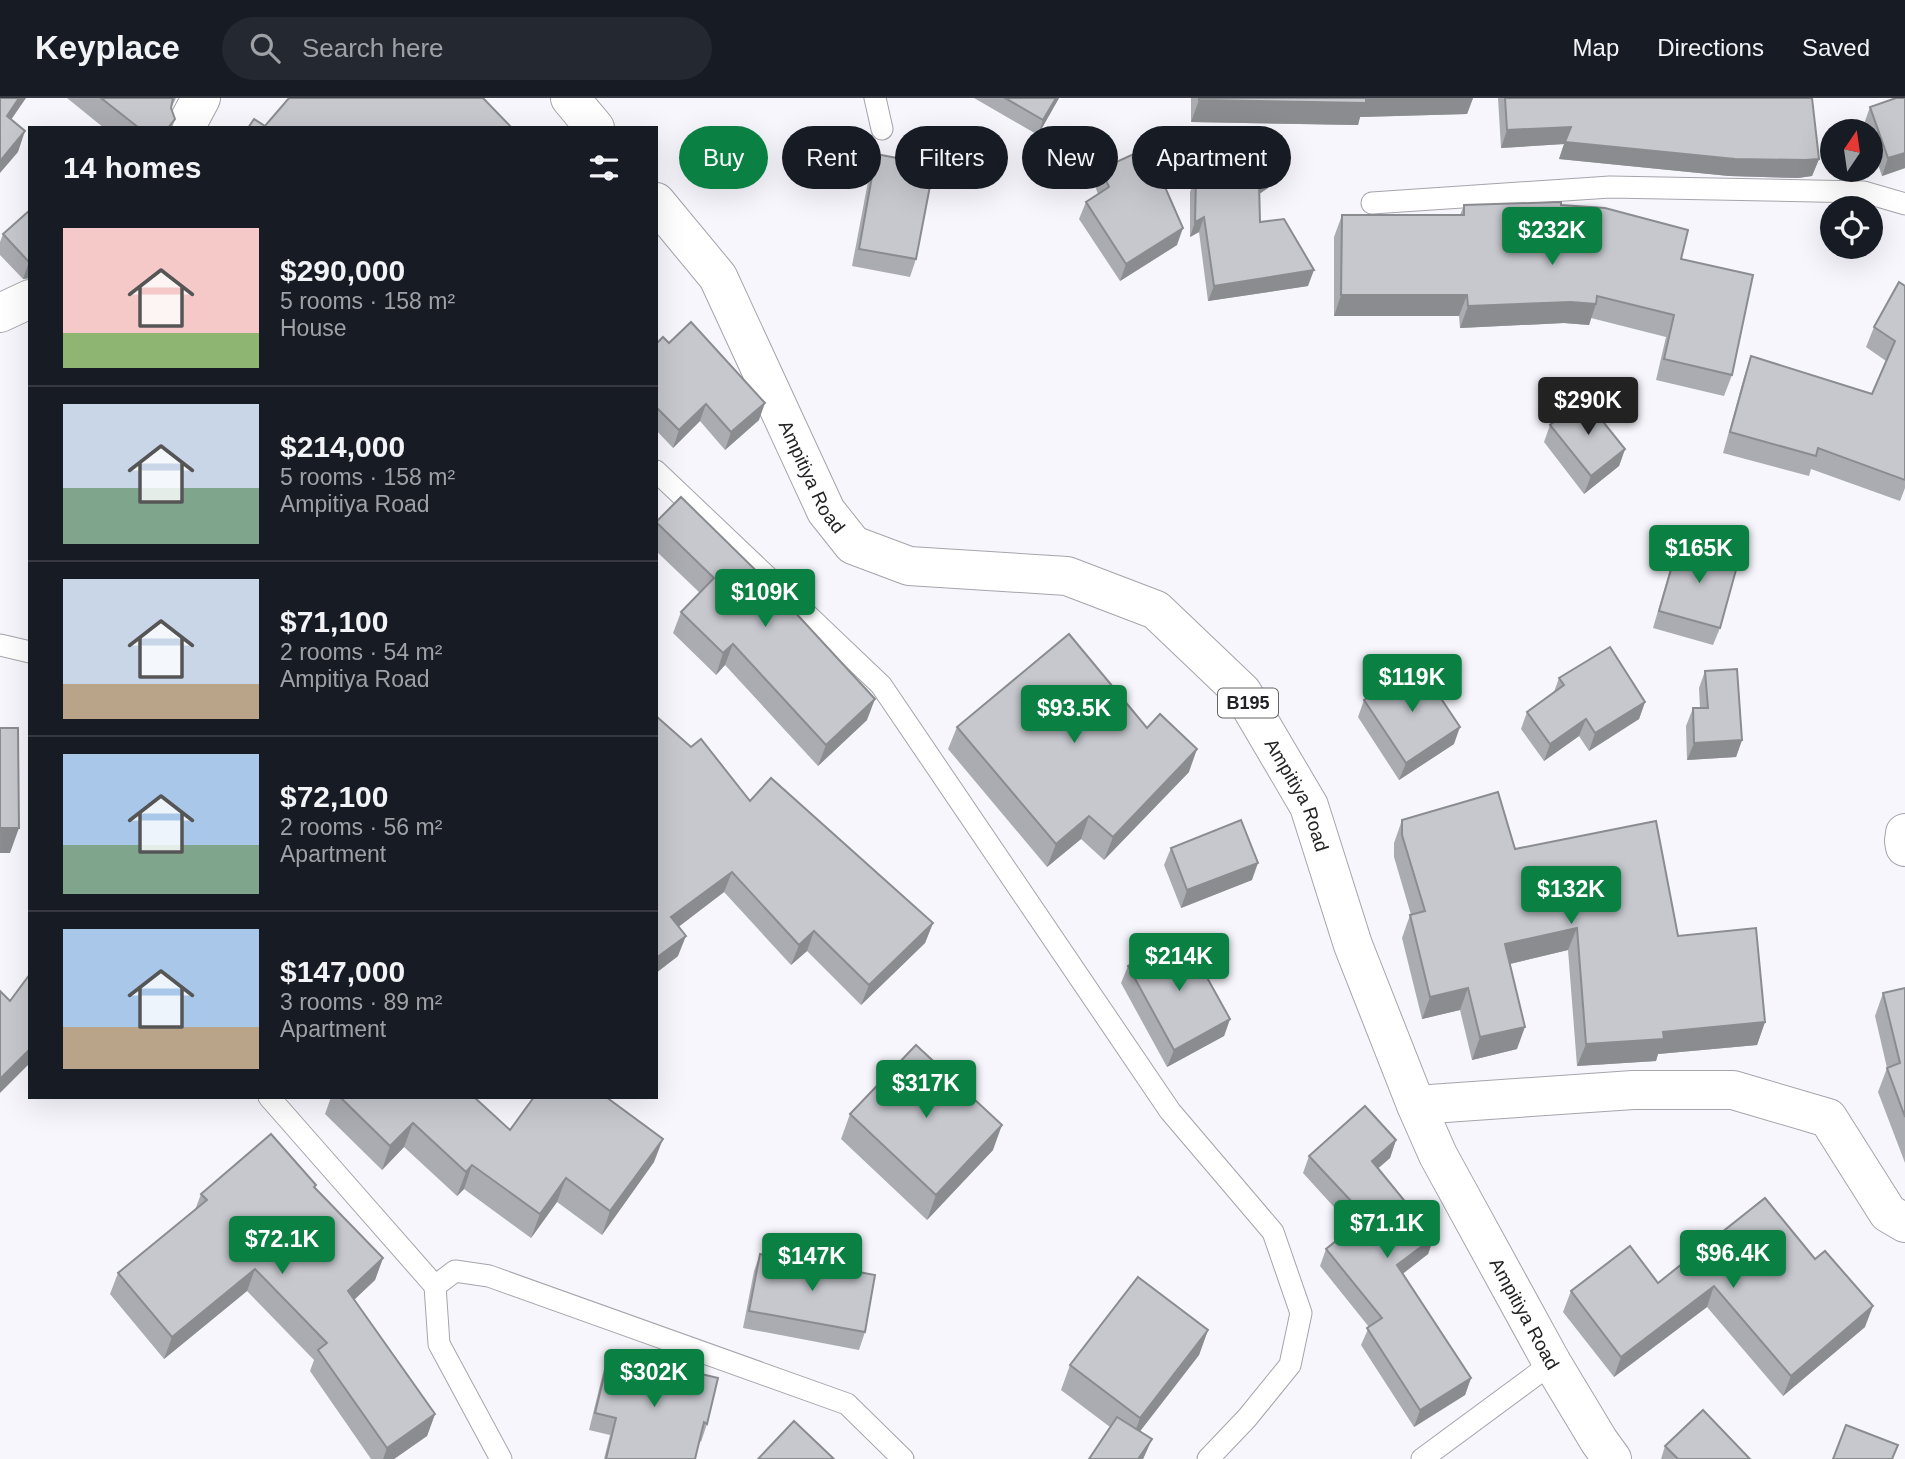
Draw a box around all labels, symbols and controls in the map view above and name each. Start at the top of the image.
search box [222,17,712,80]
text: Keyplace [35,29,180,66]
icon: search [246,29,284,67]
text: Search here [302,33,444,63]
text: Map [1573,34,1619,61]
text: Directions [1657,34,1764,61]
text: Saved [1802,34,1870,61]
north arrow [1820,119,1883,182]
map controls [1820,119,1883,259]
chip: Buy [679,126,768,189]
chip: Rent [782,126,881,189]
chip: Filters [895,126,1008,189]
chip: New [1022,126,1118,189]
chip: Apartment [1132,126,1291,189]
icon: filters [585,149,623,187]
text: 14 homes [63,151,201,184]
button: locate [1820,196,1883,259]
pin: $232K [1503,208,1601,267]
text: $232K [1518,217,1586,243]
text: $290,000 [280,254,405,287]
icon: home [119,256,203,340]
text: 5 rooms · 158 m² [280,288,455,314]
text: House [280,315,346,341]
pin: $290K [1539,378,1637,437]
text: $290K [1554,387,1622,413]
street label: Ampitiya Road [775,417,850,537]
text: $214,000 [280,430,405,463]
icon: home [119,432,203,516]
text: 5 rooms · 158 m² [280,464,455,490]
text: Ampitiya Road [280,491,430,517]
pin: $165K [1650,526,1748,585]
text: $165K [1665,535,1733,561]
pin: $109K [716,570,814,629]
text: $109K [731,579,799,605]
text: $71,100 [280,605,388,638]
icon: home [119,607,203,691]
text: 2 rooms · 54 m² [280,639,442,665]
pin: $119K [1363,654,1461,714]
text: $119K [1379,664,1445,690]
text: Ampitiya Road [280,666,430,692]
pin: $93.5K [1017,686,1131,745]
road number: B195 [1218,688,1278,718]
text: $93.5K [1037,695,1111,721]
street label: Ampitiya Road [1261,735,1333,854]
text: $72,100 [280,780,388,813]
icon: home [119,782,203,866]
text: 2 rooms · 56 m² [280,814,442,840]
text: Apartment [280,841,386,867]
pin: $132K [1522,866,1620,926]
text: $132K [1537,876,1605,902]
pin: $214K [1130,934,1228,993]
text: $214K [1145,943,1213,969]
text: $147,000 [280,955,405,988]
icon: home [119,957,203,1041]
text: 3 rooms · 89 m² [280,989,442,1015]
text: Apartment [280,1016,386,1042]
pin: $317K [877,1060,975,1120]
text: $317K [892,1070,960,1096]
pin: $71.1K [1330,1200,1444,1260]
text: $71.1K [1350,1210,1424,1236]
pin: $72.1K [225,1216,339,1276]
text: $72.1K [245,1226,319,1252]
pin: $96.4K [1676,1230,1790,1290]
pin: $147K [763,1234,861,1293]
text: $96.4K [1696,1240,1770,1266]
text: $147K [778,1243,846,1269]
street label: Ampitiya Road [1486,1254,1564,1373]
pin: $302K [605,1350,703,1409]
text: $302K [620,1359,688,1385]

